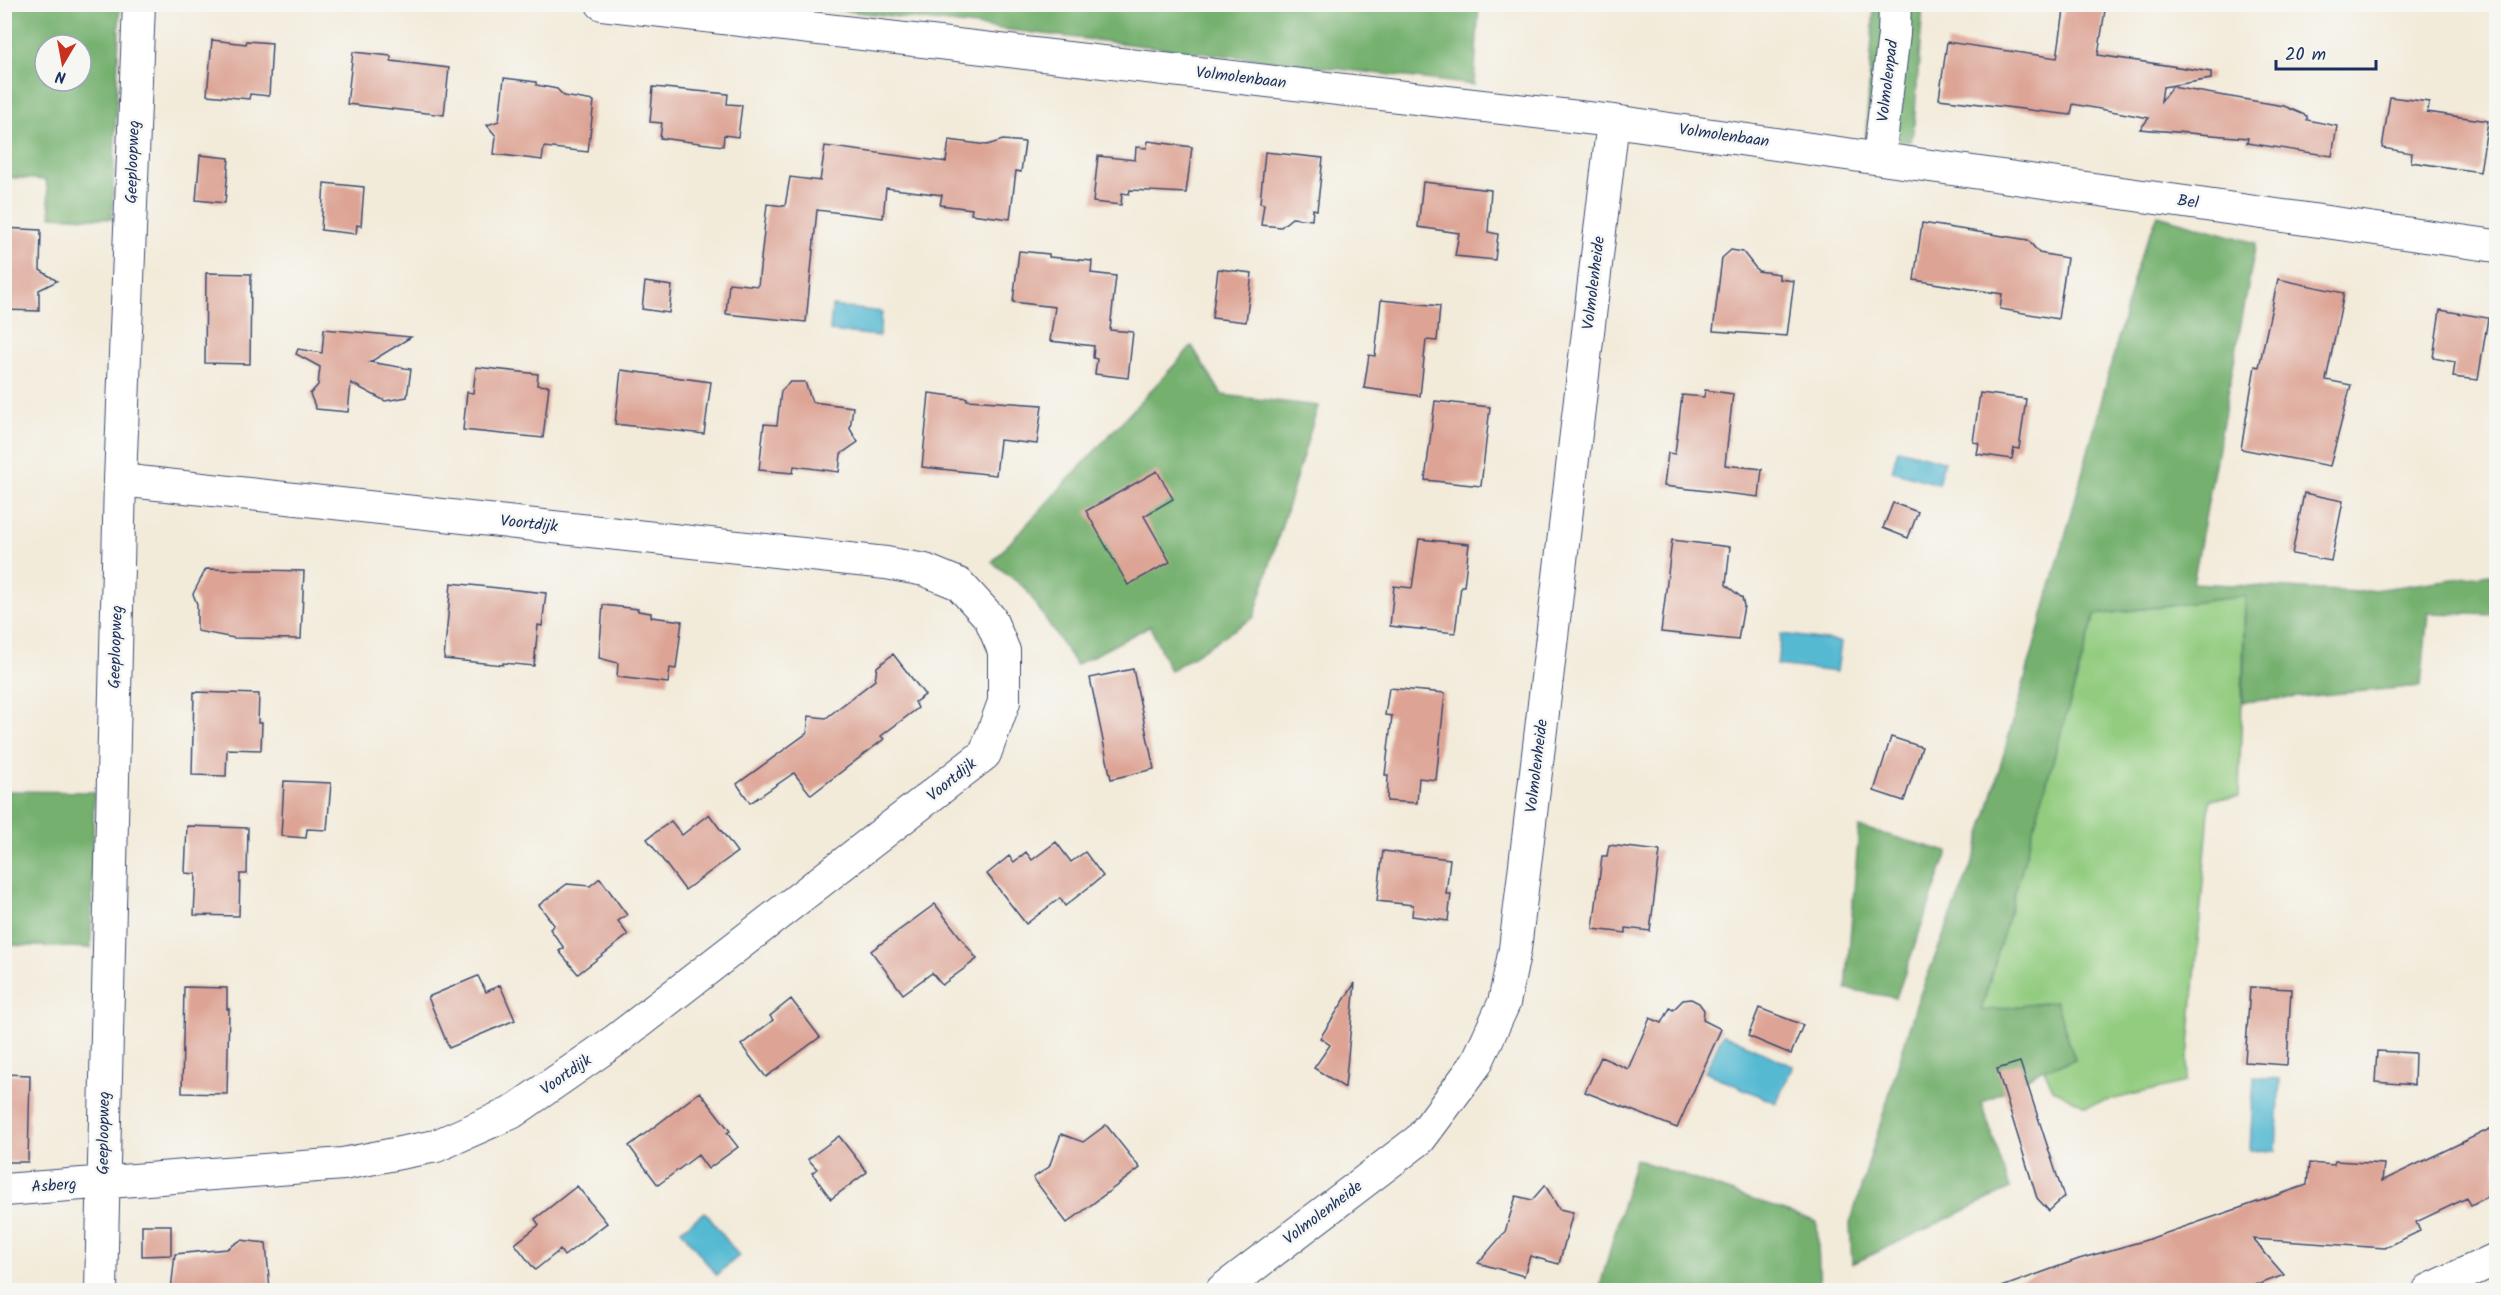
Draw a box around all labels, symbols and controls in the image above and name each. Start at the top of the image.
north arrow [33,33,93,93]
scale bar [2276,33,2376,71]
street label: Volmolenpad [1871,38,1906,123]
text: 20 m [2285,41,2326,70]
street label: Volmolenbaan [1194,60,1288,96]
text: N [54,63,68,89]
street label: Volmolenbaan [1677,117,1771,155]
street label: Geeploopweg [119,120,147,204]
street label: Bel [2176,188,2200,216]
street label: Volmolenheide [1576,235,1612,331]
street label: Voortdijk [499,509,560,540]
street label: Geeploopweg [102,605,130,689]
street label: Volmolenheide [1519,718,1555,814]
street label: Voortdijk [922,752,983,808]
street label: Voortdijk [535,1048,597,1102]
street label: Geeploopweg [91,1091,117,1175]
street label: Asberg [31,1172,77,1200]
street label: Volmolenheide [1278,1175,1368,1251]

